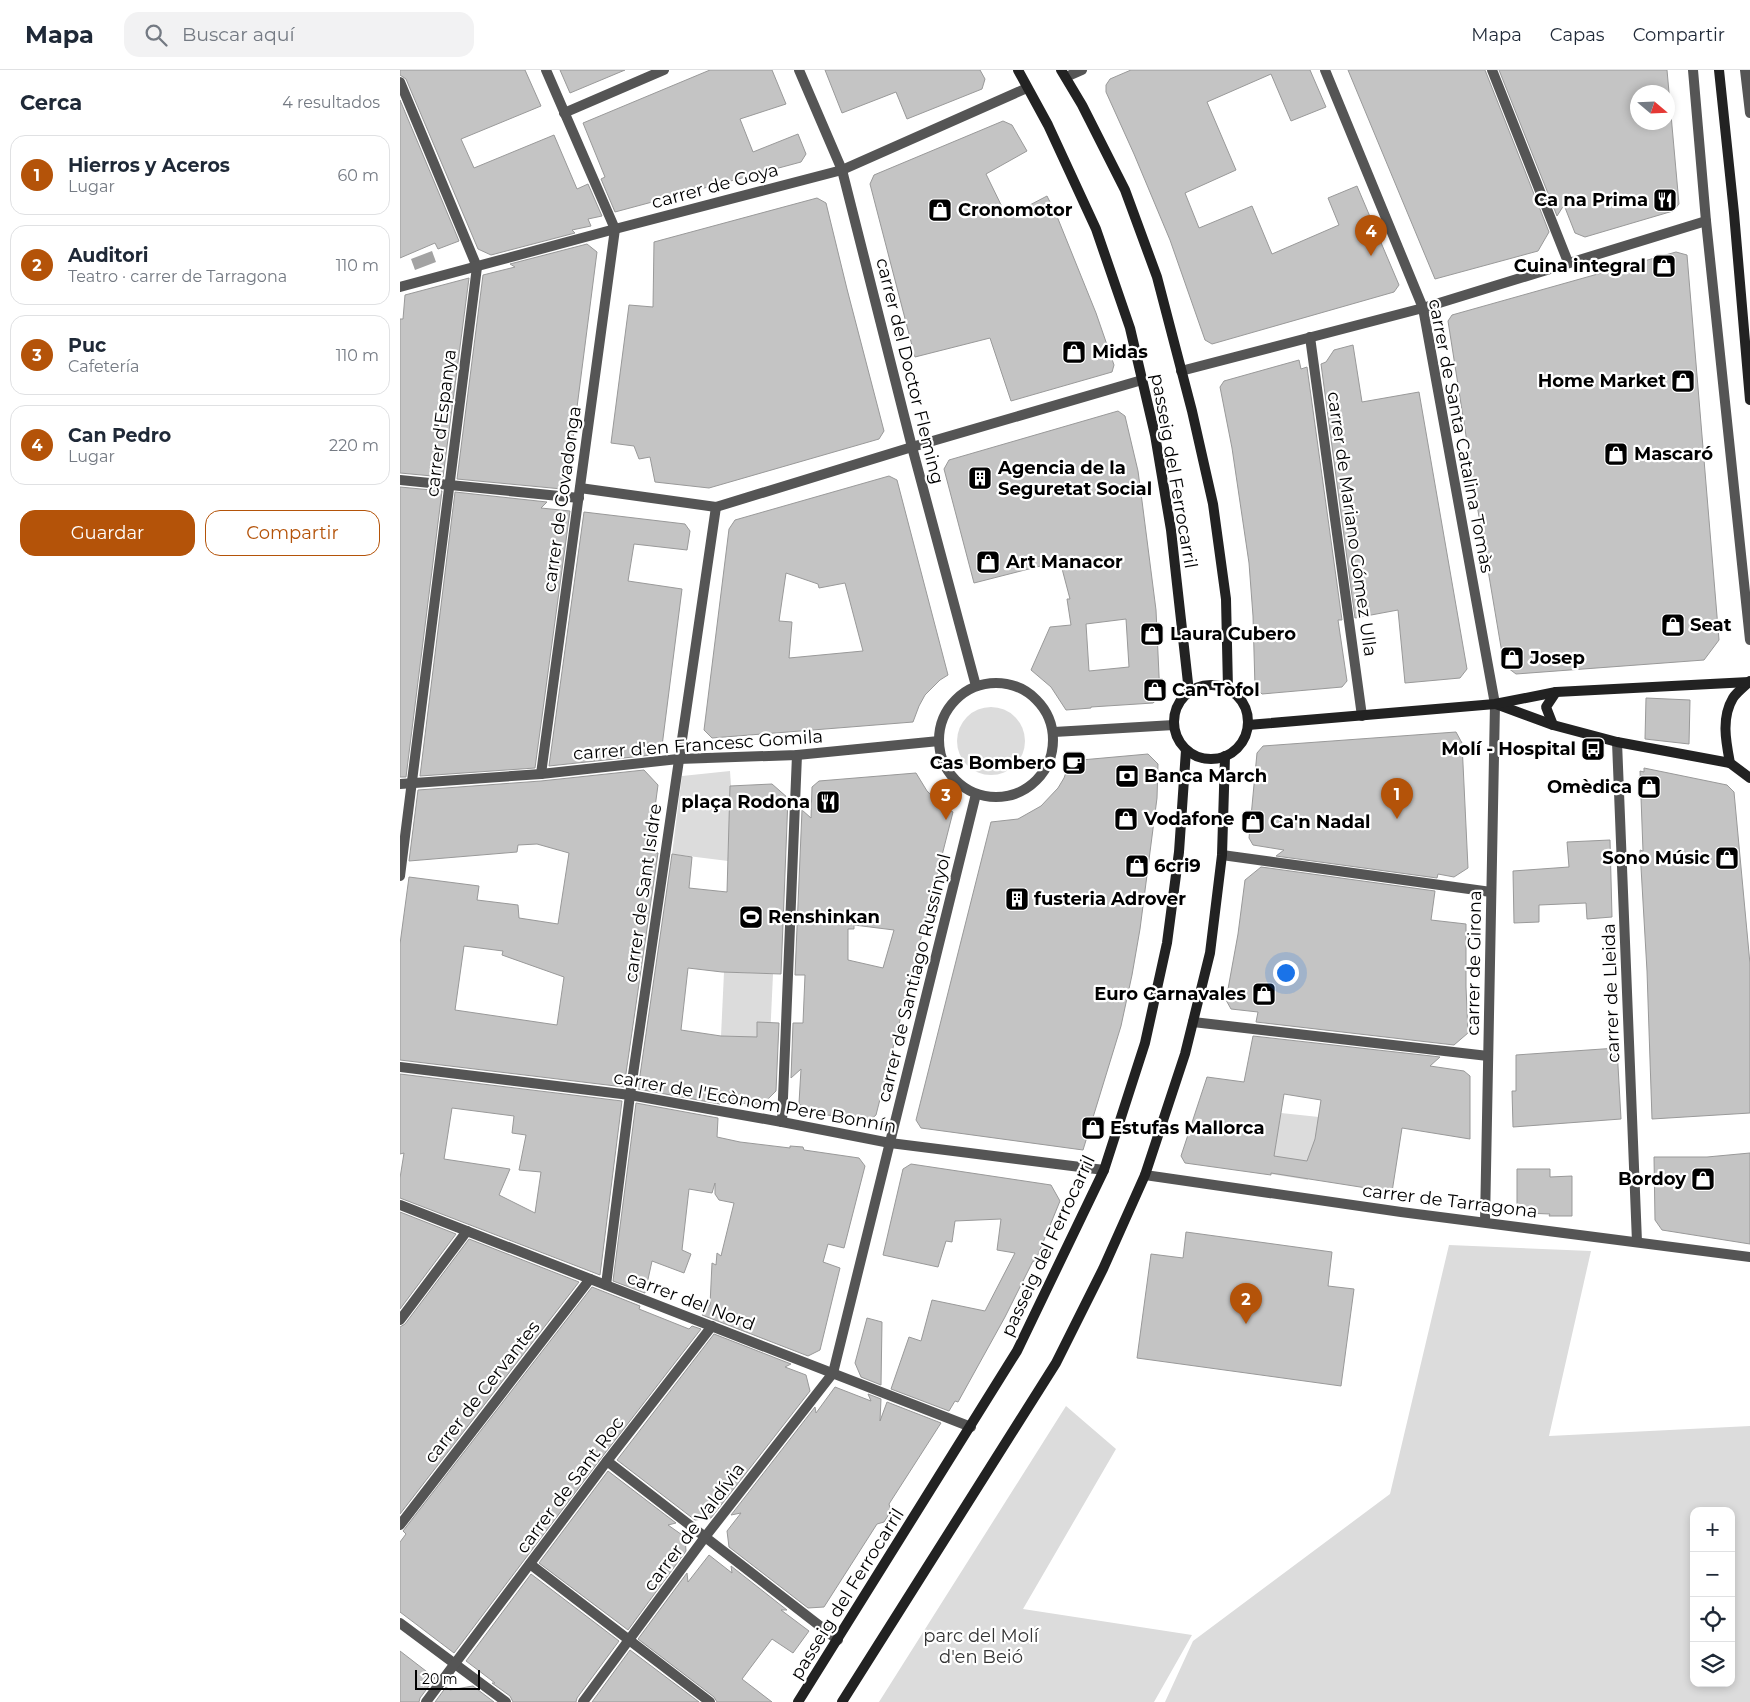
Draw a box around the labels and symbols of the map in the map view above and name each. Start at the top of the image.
north arrow [1630,85,1675,130]
street label: carrer de Goya [649,159,781,213]
restaurant icon: Ca na Prima [1652,187,1678,213]
place label: Ca na Prima [1534,189,1648,211]
shop icon: Cronomotor [927,197,953,223]
place label: Cronomotor [958,199,1073,221]
pin: 4 [1355,215,1387,256]
shop icon: Cuina integral [1651,253,1677,279]
place label: Cuina integral [1514,255,1646,277]
street label: carrer del Doctor Fleming [871,256,949,486]
street label: carrer de Santa Catalina Tomàs [1424,297,1498,575]
shop icon: Midas [1061,339,1087,365]
place label: Midas [1092,341,1148,363]
street label: carrer d'Espanya [421,348,461,498]
shop icon: Home Market [1670,368,1696,394]
place label: Home Market [1538,370,1666,392]
street label: passeig del Ferrocarril [1146,372,1202,570]
street label: carrer de Mariano Gómez Ulla [1322,390,1382,658]
street label: carrer de Covadonga [538,405,586,593]
shop icon: Mascaró [1603,441,1629,467]
place label: Mascaró [1634,443,1713,465]
place label: Agencia de la Seguretat Social [997,457,1152,500]
building icon: Agencia de la Seguretat Social [967,465,993,491]
shop icon: Art Manacor [975,549,1001,575]
place label: Art Manacor [1005,551,1123,573]
shop icon: Seat [1660,612,1686,638]
place label: Seat [1690,614,1732,636]
shop icon: Laura Cubero [1139,621,1165,647]
place label: Laura Cubero [1170,623,1296,645]
shop icon: Josep [1499,645,1525,671]
place label: Josep [1529,647,1585,669]
shop icon: Can Tòfol [1142,677,1168,703]
place label: Can Tòfol [1172,679,1260,701]
street label: carrer d'en Francesc Gomila [572,725,824,765]
bus stop icon: Molí - Hospital [1580,736,1606,762]
place label: Molí - Hospital [1441,738,1576,760]
cafe icon: Cas Bombero [1061,750,1087,776]
place label: Cas Bombero [930,752,1056,774]
bank icon: Banca March [1114,763,1140,789]
place label: Banca March [1144,765,1267,787]
shop icon: Omèdica [1636,774,1662,800]
place label: Omèdica [1547,776,1632,798]
pin: 1 [1381,778,1413,819]
pin: 3 [930,779,962,820]
restaurant icon: plaça Rodona [815,789,841,815]
place label: plaça Rodona [681,791,810,813]
street label: carrer de Sant Isidre [620,802,666,984]
shop icon: Vodafone [1113,806,1139,832]
place label: Vodafone [1143,808,1234,830]
shop icon: Ca'n Nadal [1240,809,1266,835]
place label: Ca'n Nadal [1270,811,1370,833]
shop icon: Sono Músic [1714,845,1740,871]
place label: Sono Músic [1602,847,1710,869]
street label: carrer de Santiago Russinyol [872,851,956,1105]
shop icon: 6cri9 [1124,853,1150,879]
place label: 6cri9 [1154,855,1201,877]
building icon: fusteria Adrover [1004,886,1030,912]
place label: fusteria Adrover [1034,888,1186,910]
street label: carrer de Girona [1462,890,1486,1036]
sports icon: Renshinkan [738,904,764,930]
place label: Renshinkan [768,906,880,928]
street label: carrer de Lleida [1598,923,1624,1063]
your location [1273,960,1299,986]
shop icon: Euro Carnavales [1251,981,1277,1007]
place label: Euro Carnavales [1094,983,1246,1005]
street label: carrer de l'Ecònom Pere Bonnín [612,1066,898,1138]
shop icon: Estufas Mallorca [1080,1115,1106,1141]
place label: Estufas Mallorca [1110,1117,1265,1139]
street label: passeig del Ferrocarril [996,1152,1100,1340]
shop icon: Bordoy [1690,1166,1716,1192]
place label: Bordoy [1618,1168,1686,1190]
street label: carrer de Tarragona [1361,1179,1539,1223]
street label: carrer del Nord [624,1266,758,1336]
pin: 2 [1230,1283,1262,1324]
street label: carrer de Cervantes [419,1316,545,1468]
street label: carrer de Sant Roc [511,1412,629,1558]
street label: carrer de Valdívia [639,1459,749,1595]
street label: passeig del Ferrocarril [785,1504,909,1684]
park label: parc del Molí d'en Beió [923,1625,1040,1668]
scale bar [415,1667,480,1690]

